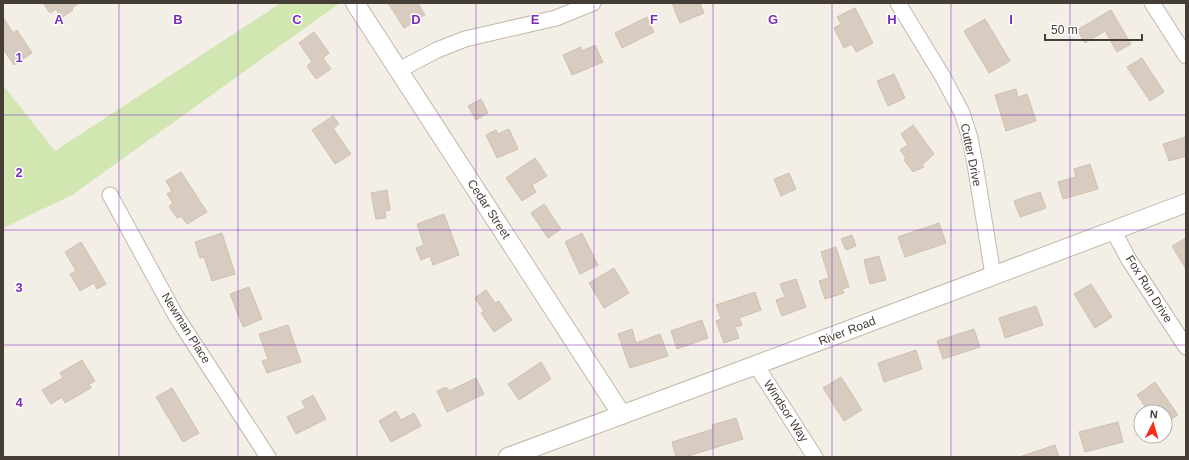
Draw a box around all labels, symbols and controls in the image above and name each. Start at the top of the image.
text: A [54,12,64,27]
text: B [173,12,183,27]
text: C [292,12,302,27]
text: D [411,12,421,27]
text: E [531,12,540,27]
text: F [650,12,658,27]
text: G [768,12,778,27]
text: H [887,12,897,27]
text: I [1009,12,1013,27]
scale bar [1045,16,1142,42]
text: 50 m [1051,23,1078,37]
text: 1 [15,50,23,65]
street label: Cutter Drive [957,122,985,188]
text: 2 [15,165,23,180]
street label: Cedar Street [465,177,514,242]
street label: Fox Run Drive [1123,253,1175,326]
text: 3 [15,280,23,295]
street label: Newman Place [159,290,213,366]
street label: River Road [816,314,878,348]
street label: Windsor Way [761,377,811,445]
text: 4 [15,395,23,410]
north arrow [1133,404,1173,444]
text: N [1149,408,1158,420]

